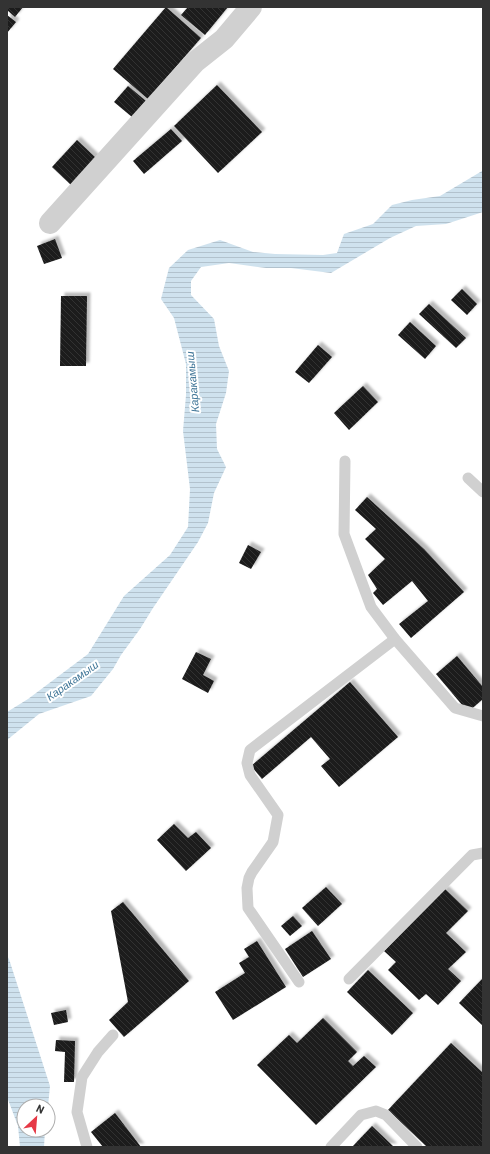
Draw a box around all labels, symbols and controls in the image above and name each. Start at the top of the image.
water label: Каракамыш [183,351,201,413]
water label: Каракамыш [43,657,101,703]
north arrow [16,1098,56,1138]
text: N [34,1101,47,1116]

